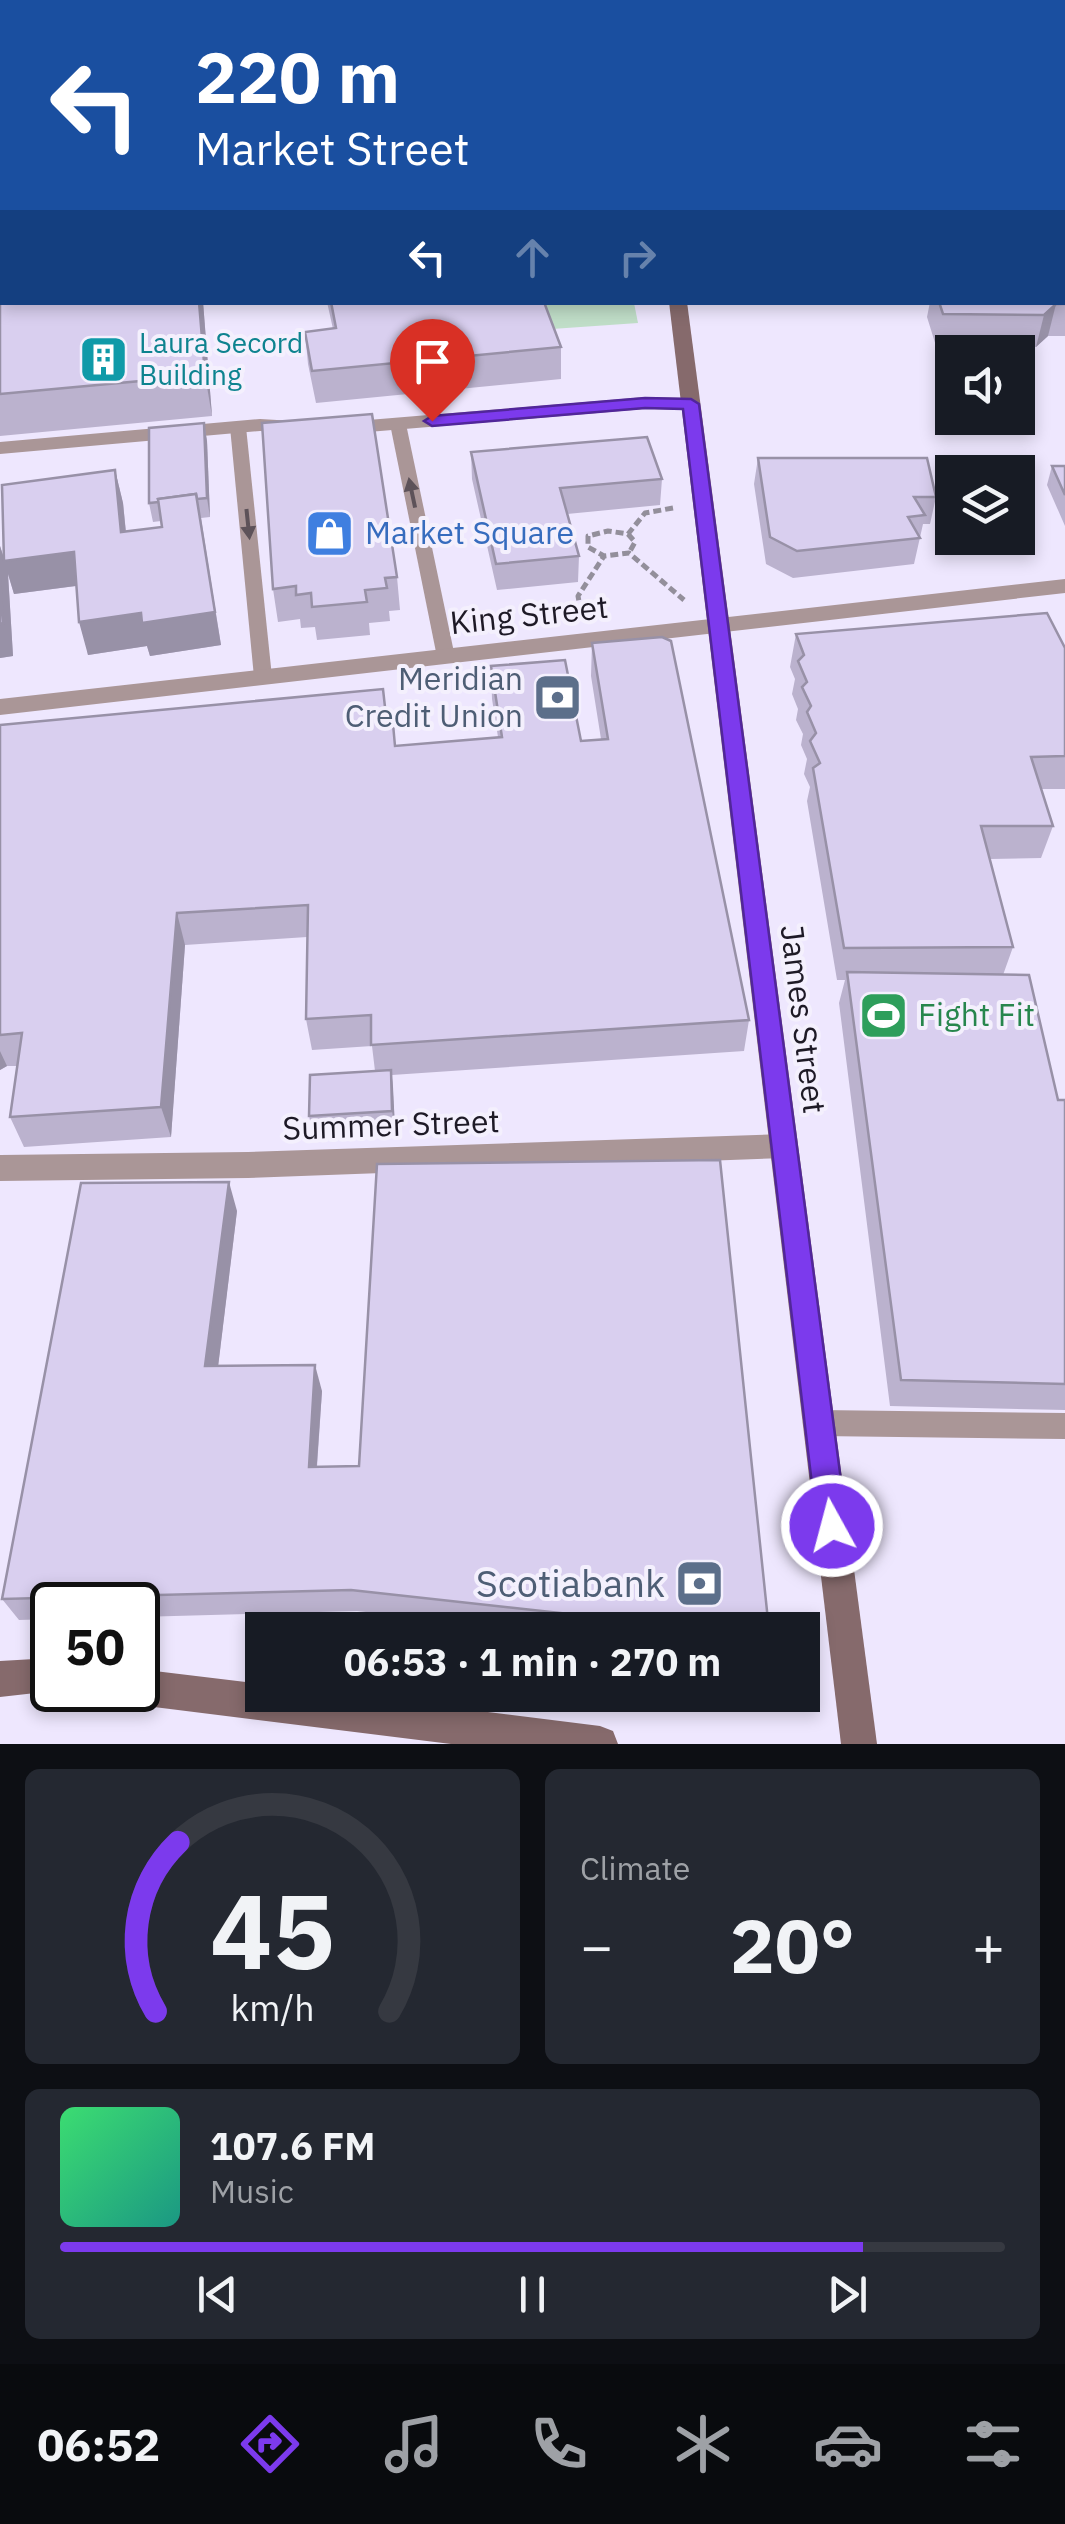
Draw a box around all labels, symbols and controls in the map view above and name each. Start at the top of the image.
text: 220 m [195,31,400,122]
icon: left [30,40,160,170]
text: Market Street [195,119,470,177]
icon: left [400,230,455,285]
icon: ahead [505,230,560,285]
icon: right [610,230,665,285]
pin [390,319,475,422]
place label: Laura Secord Building [139,324,303,393]
building icon: Laura Secord Building [78,333,130,385]
icon: arrive [405,334,460,389]
map controls [935,335,1035,555]
button: sound [935,335,1035,435]
button: layers [935,455,1035,555]
one-way arrow [404,477,420,508]
shop icon: Market Square [304,507,356,559]
one-way arrow [240,509,256,541]
place label: Market Square [365,511,574,553]
street label: King Street [448,585,610,643]
place label: Meridian Credit Union [345,657,523,736]
bank icon: Meridian Credit Union [532,671,584,723]
street label: James Street [772,922,836,1116]
sports icon: Fight Fit [857,989,909,1041]
place label: Fight Fit [918,993,1035,1035]
street label: Summer Street [282,1099,500,1149]
position arrow [780,1474,884,1578]
place label: Scotiabank [476,1558,665,1607]
bank icon: Scotiabank [674,1558,726,1610]
speed limit sign: 50 [30,1582,160,1712]
text: 06:53 · 1 min · 270 m [344,1637,721,1686]
text: Climate [580,1847,690,1889]
text: 45 [210,1862,335,1998]
text: 20° [730,1896,855,1994]
text: − [580,1910,613,1981]
text: + [972,1910,1005,1981]
text: km/h [230,1984,315,2031]
text: 107.6 FM [210,2121,375,2170]
text: Music [210,2170,294,2212]
icon: previous [190,2267,245,2322]
icon: pause [505,2267,560,2322]
icon: next [820,2267,875,2322]
icon: directions [235,2409,305,2479]
icon: music [379,2409,449,2479]
icon: phone [524,2409,594,2479]
icon: climate [668,2409,738,2479]
icon: car [813,2409,883,2479]
icon: filters [958,2409,1028,2479]
text: 06:52 [37,2415,160,2473]

